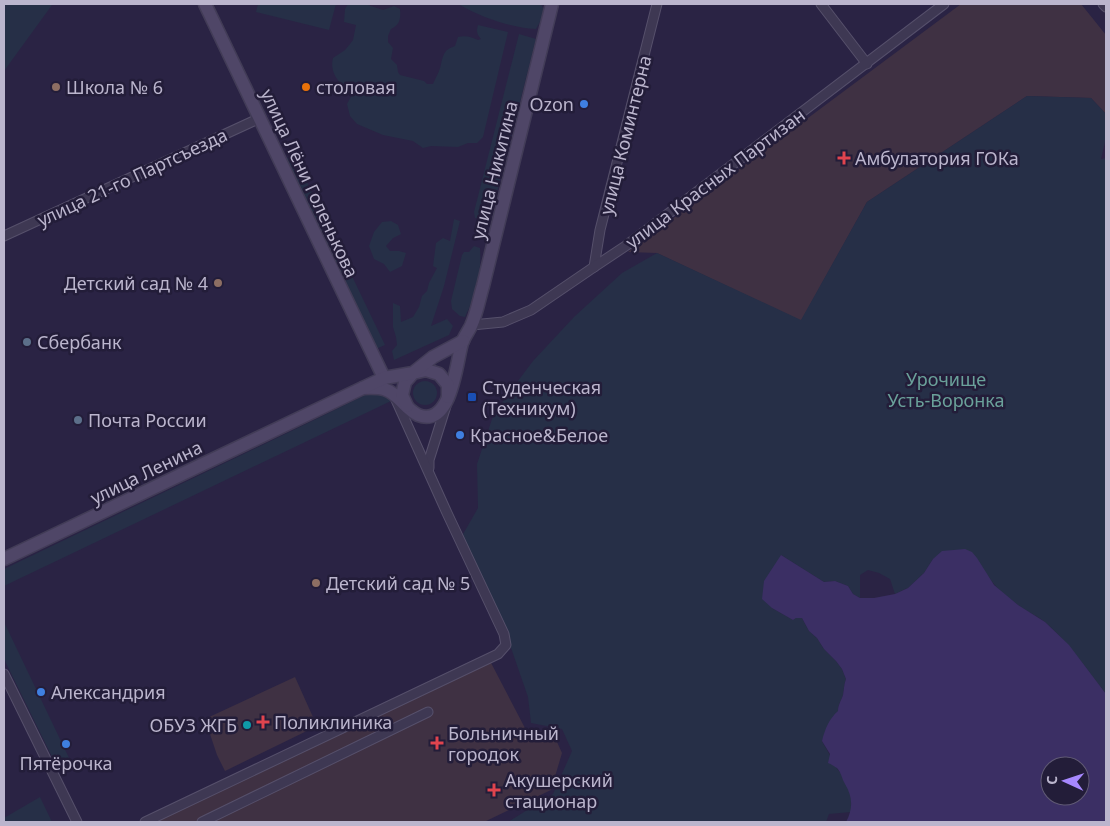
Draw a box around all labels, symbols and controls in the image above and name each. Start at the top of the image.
street label: улица Коминтерна [594,53,656,217]
place label: Школа № 6 [66,75,163,99]
place label: столовая [316,75,396,99]
marker: Школа № 6 [50,81,62,93]
marker: столовая [300,81,312,93]
street label: улица Лёни Голенькова [256,85,364,281]
place label: Ozon [529,92,574,116]
street label: улица Никитина [465,98,523,242]
marker: Ozon [578,98,590,110]
street label: улица Красных Партизан [620,103,810,253]
street label: улица 21-го Партсъезда [33,122,231,232]
place label: Амбулатория ГОКа [855,146,1019,170]
marker: Амбулатория ГОКа [837,151,851,165]
place label: Детский сад № 4 [64,271,208,295]
marker: Детский сад № 4 [212,277,224,289]
place label: Сбербанк [37,330,122,354]
marker: Сбербанк [21,336,33,348]
park label: Урочище Усть-Воронка [887,367,1005,412]
place label: Студенческая (Техникум) [482,375,601,420]
marker: Студенческая (Техникум) [466,391,478,403]
place label: Почта России [88,408,207,432]
marker: Почта России [72,414,84,426]
place label: Красное&Белое [470,423,608,447]
marker: Красное&Белое [454,429,466,441]
street label: улица Ленина [86,435,206,509]
place label: Детский сад № 5 [326,571,470,595]
marker: Детский сад № 5 [310,577,322,589]
place label: Александрия [51,680,166,704]
marker: Александрия [35,686,47,698]
place label: Поликлиника [274,710,392,734]
place label: ОБУЗ ЖГБ [150,713,237,737]
marker: Поликлиника [256,715,270,729]
marker: ОБУЗ ЖГБ [241,719,253,731]
place label: Больничный городок [448,721,559,766]
marker: Больничный городок [430,736,444,750]
marker: Пятёрочка [60,738,72,750]
place label: Пятёрочка [20,751,112,775]
north arrow [1040,756,1090,806]
place label: Акушерский стационар [505,768,613,813]
text: С [1042,775,1061,785]
marker: Акушерский стационар [487,783,501,797]

